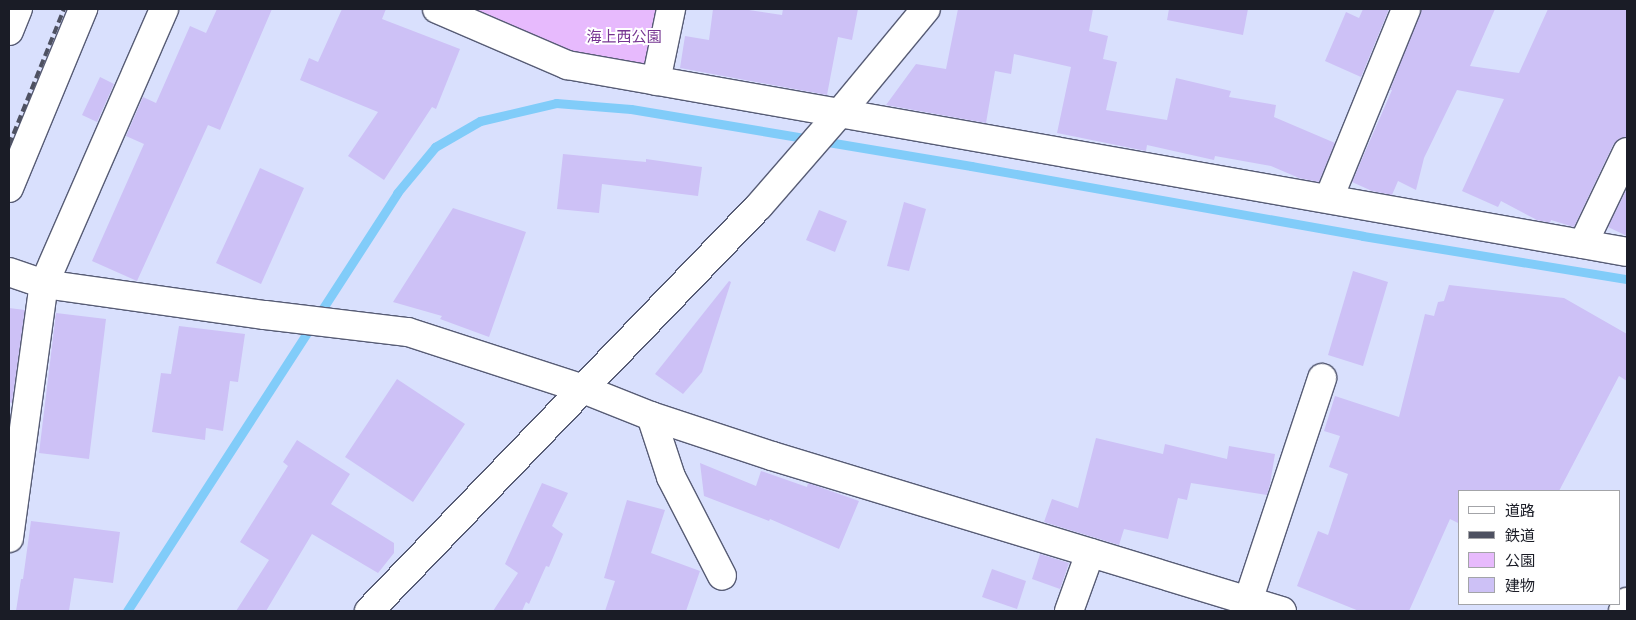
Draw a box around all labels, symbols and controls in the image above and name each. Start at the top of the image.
park label: 海上西公園 [587,28,661,46]
legend [1458,490,1621,605]
text: 道路 [1505,501,1535,520]
text: 鉄道 [1505,526,1535,545]
text: 公園 [1505,551,1535,570]
text: 建物 [1505,576,1535,595]

